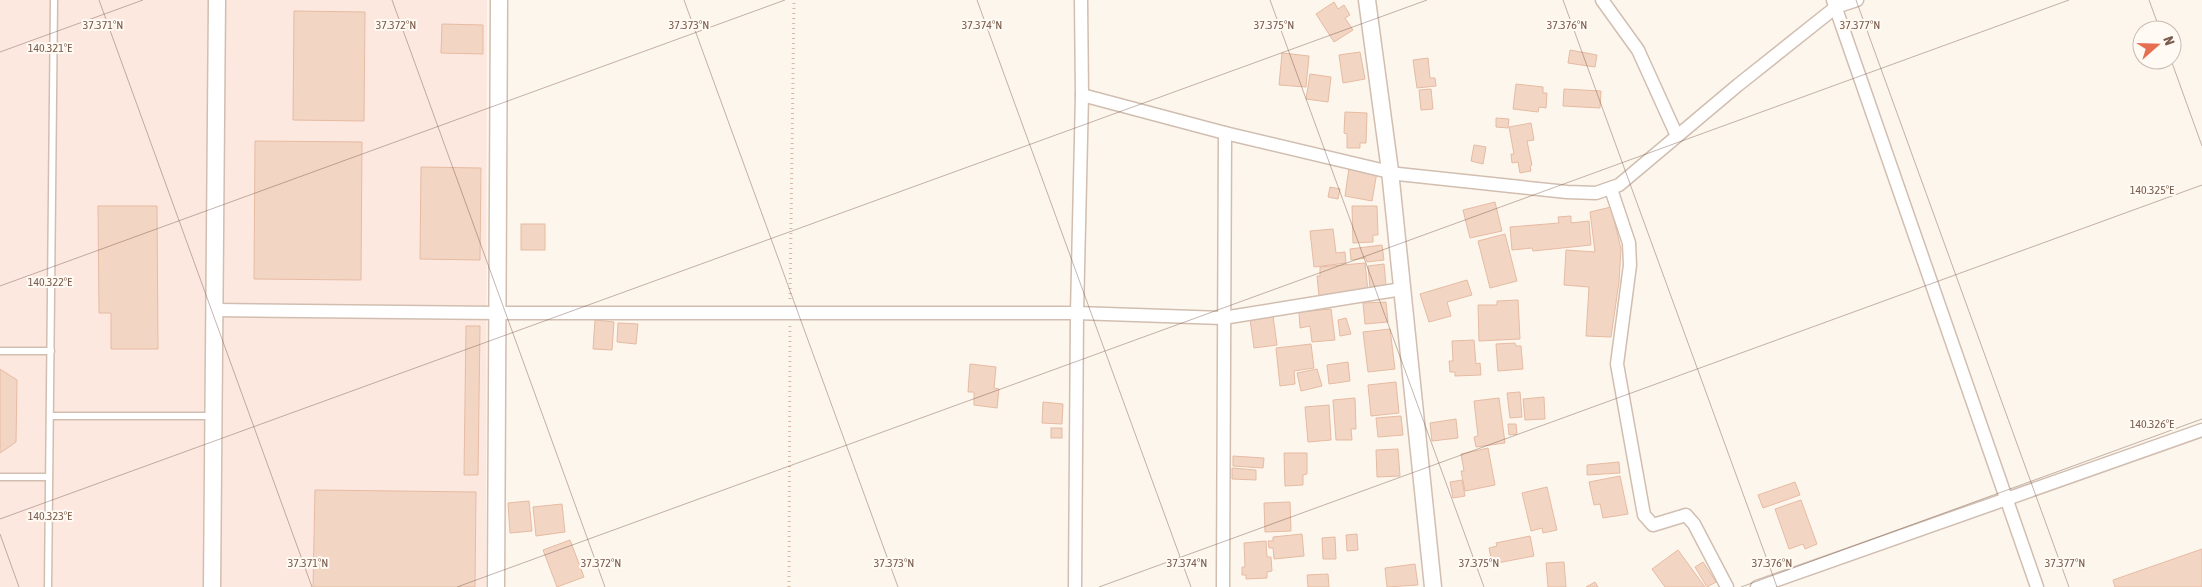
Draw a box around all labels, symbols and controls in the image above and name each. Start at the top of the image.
text: 37.371°N [83,18,123,32]
text: 37.372°N [376,18,416,32]
text: 37.373°N [669,18,709,32]
text: 37.374°N [962,18,1002,32]
text: 37.375°N [1254,18,1294,32]
text: 37.376°N [1547,18,1587,32]
text: 37.377°N [1840,18,1880,32]
north arrow [2132,20,2182,70]
text: N [2160,34,2178,47]
text: 140.321°E [28,41,72,55]
text: 140.325°E [2130,183,2174,197]
text: 140.322°E [28,275,72,289]
text: 140.326°E [2130,417,2174,431]
text: 140.323°E [28,509,72,523]
text: 37.371°N [288,556,328,570]
text: 37.372°N [581,556,621,570]
text: 37.373°N [874,556,914,570]
text: 37.374°N [1167,556,1207,570]
text: 37.375°N [1459,556,1499,570]
text: 37.376°N [1752,556,1792,570]
text: 37.377°N [2045,556,2085,570]

